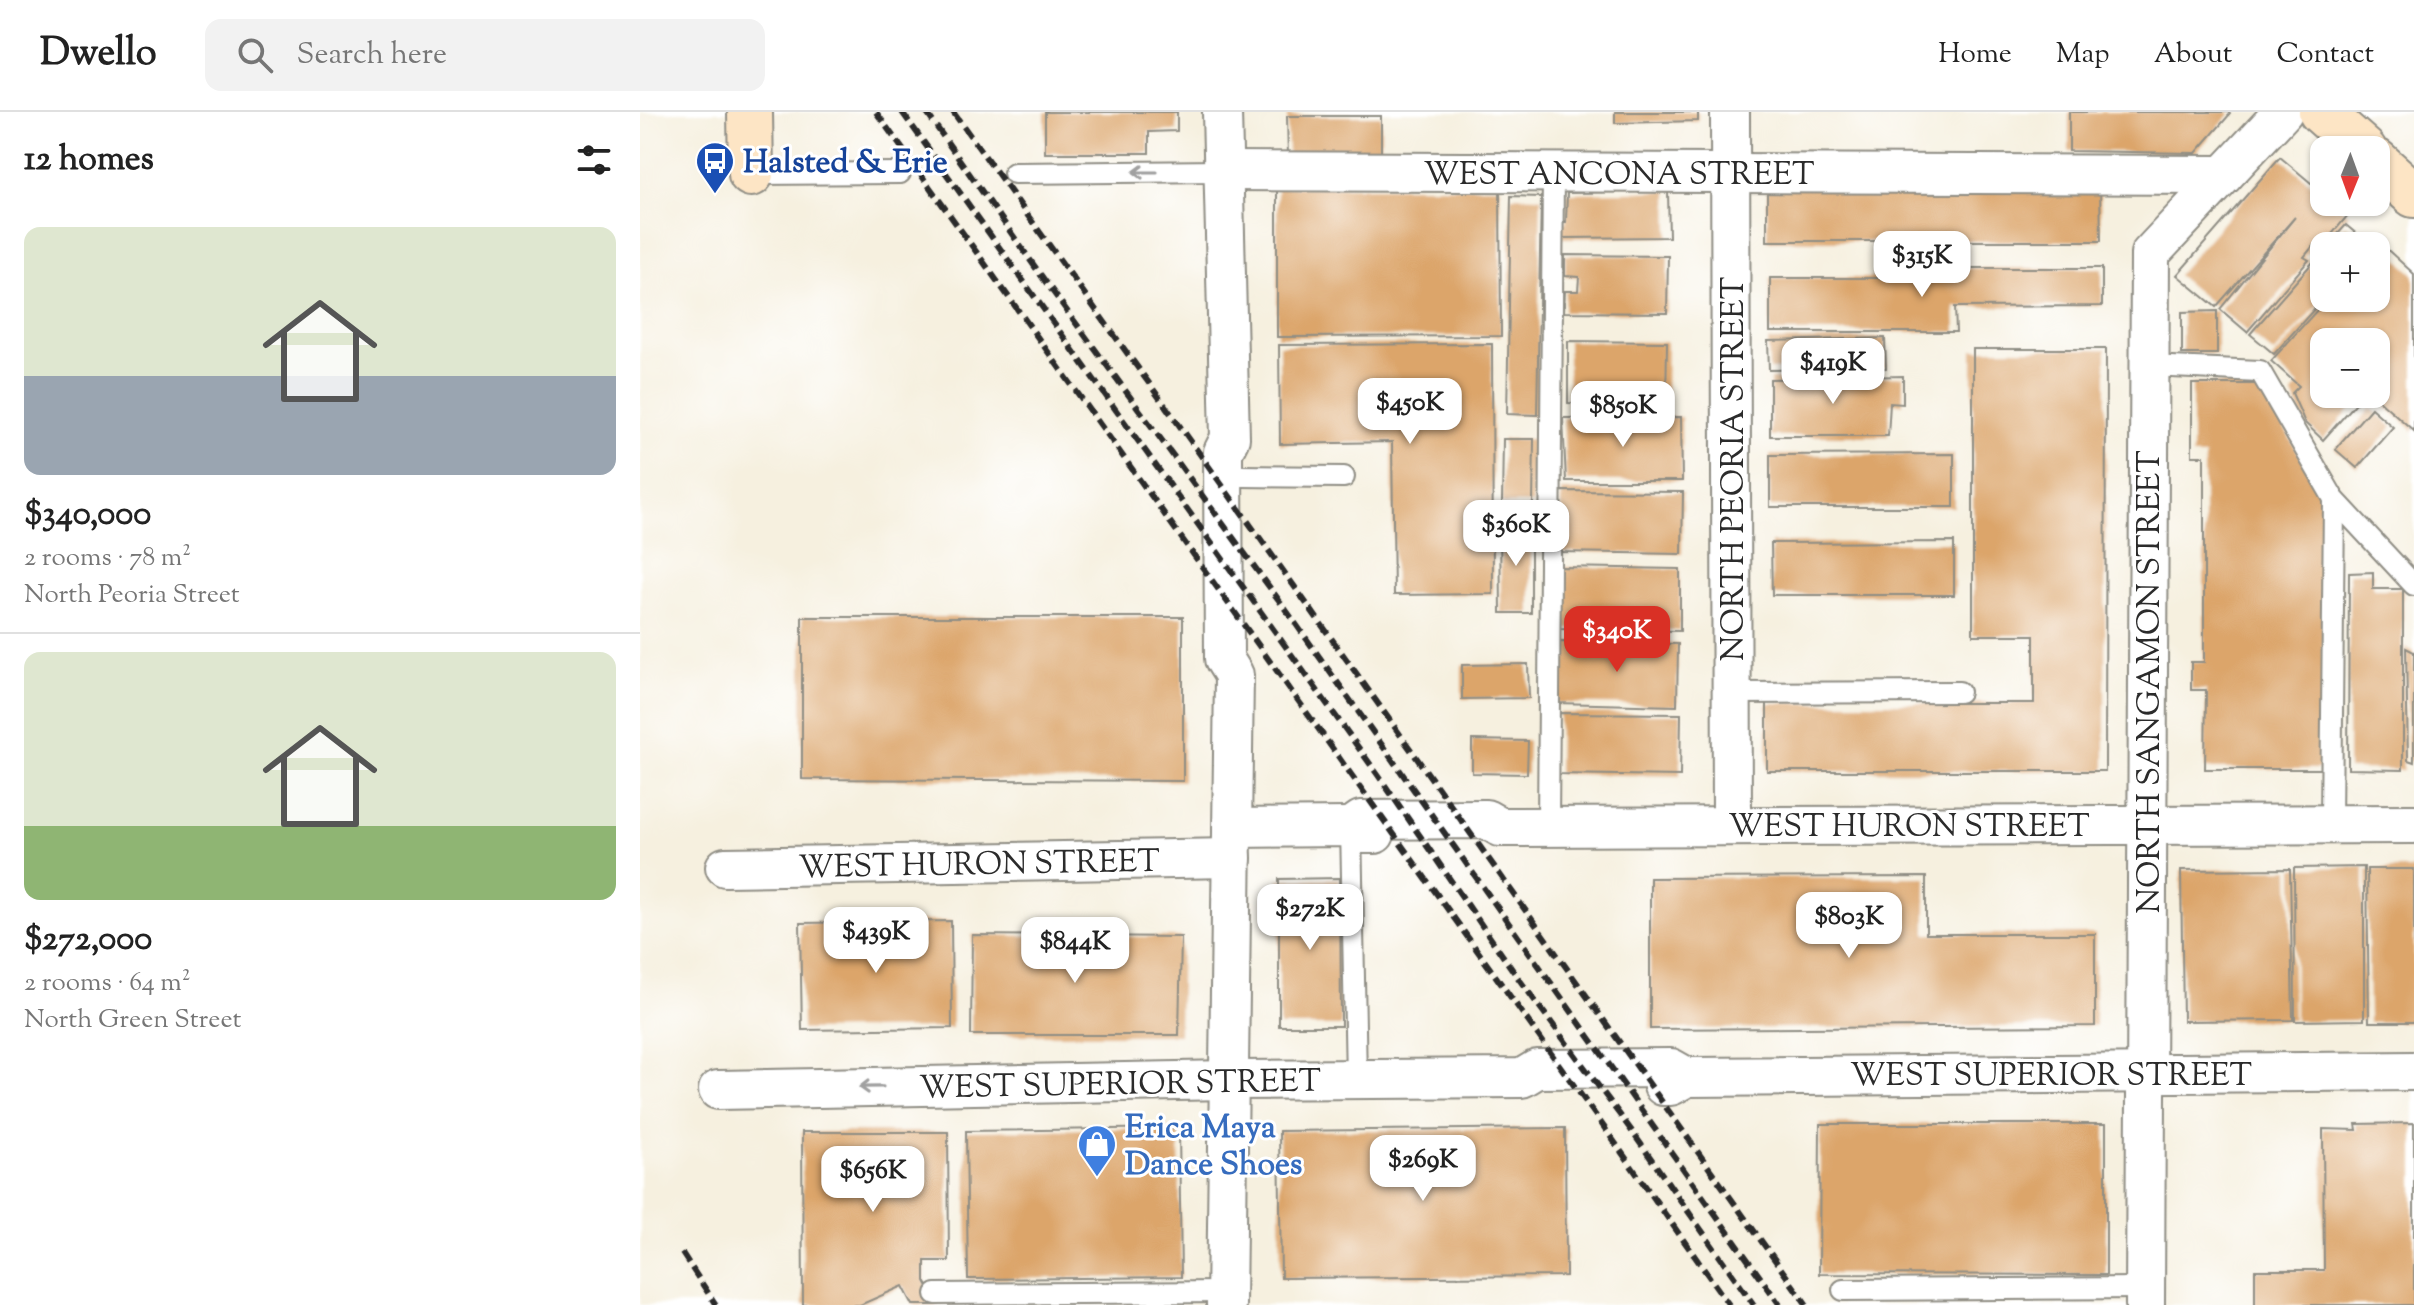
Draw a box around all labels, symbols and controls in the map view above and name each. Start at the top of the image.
search box [205,19,765,91]
text: Dwello [40,28,157,82]
icon: search [233,33,277,77]
text: Search here [297,34,447,77]
text: Home [1938,35,2012,75]
text: Map [2056,35,2110,75]
text: About [2154,35,2232,75]
text: Contact [2276,35,2374,75]
text: 12 homes [24,136,154,185]
north arrow [2310,136,2390,216]
map controls [2310,136,2390,408]
icon: filters [572,138,616,182]
bus stop icon: Halsted & Erie [694,140,736,195]
place label: Halsted & Erie [743,141,948,187]
street label: WEST ANCONA STREET [1424,153,1814,199]
one-way arrow [1132,164,1159,180]
pin: $315K [1866,231,1978,299]
button: + [2310,232,2390,312]
text: $315K [1892,238,1952,275]
street label: NORTH PEORIA STREET [1712,277,1758,661]
icon: home [248,279,392,423]
button: − [2310,328,2390,408]
pin: $419K [1777,338,1889,406]
text: $419K [1799,345,1867,382]
pin: $450K [1354,378,1466,446]
pin: $850K [1567,381,1679,449]
text: $450K [1376,385,1444,422]
text: $850K [1589,388,1657,425]
street label: NORTH SANGAMON STREET [2128,450,2174,914]
text: $340,000 [24,491,151,540]
pin: $360K [1460,500,1572,568]
text: $360K [1481,507,1551,544]
text: 2 rooms · 78 m² [24,540,191,577]
text: North Peoria Street [24,577,240,614]
pin: $340K [1561,606,1673,674]
text: $340K [1582,613,1652,650]
icon: home [248,704,392,848]
street label: WEST HURON STREET [1728,805,2090,851]
street label: WEST HURON STREET [798,840,1160,892]
pin: $272K [1254,884,1366,952]
text: $272K [1275,891,1345,928]
pin: $803K [1793,892,1905,960]
text: $803K [1814,899,1884,936]
pin: $439K [820,907,932,975]
text: $439K [842,914,910,951]
text: $272,000 [24,916,152,965]
pin: $844K [1019,917,1131,985]
text: $844K [1039,924,1111,961]
text: 2 rooms · 64 m² [24,965,191,1002]
text: North Green Street [24,1002,241,1039]
street label: WEST SUPERIOR STREET [1850,1054,2252,1100]
street label: WEST SUPERIOR STREET [919,1059,1321,1113]
one-way arrow [858,1079,885,1094]
place label: Erica Maya Dance Shoes [1125,1106,1302,1189]
shop icon: Erica Maya Dance Shoes [1076,1123,1118,1178]
pin: $269K [1367,1135,1479,1203]
text: $269K [1388,1142,1458,1179]
pin: $656K [817,1146,929,1214]
text: $656K [839,1153,907,1190]

